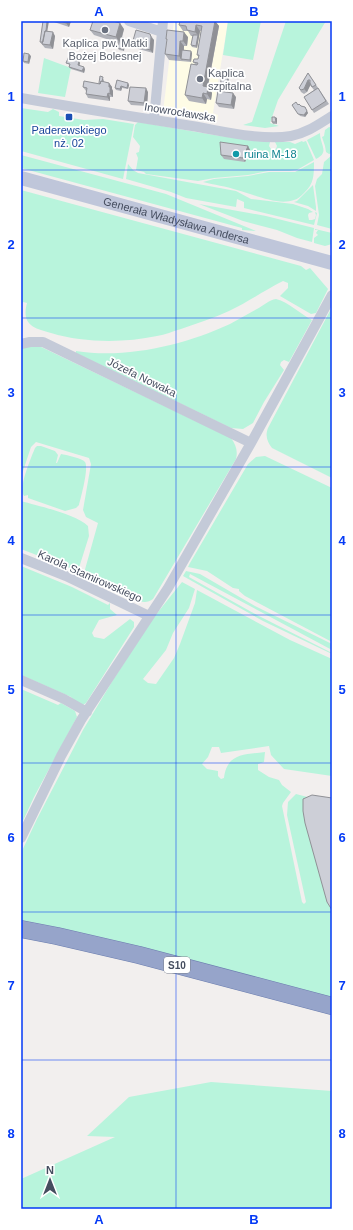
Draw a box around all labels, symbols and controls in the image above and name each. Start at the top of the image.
text: A [94,4,104,19]
text: B [249,4,259,19]
marker: Kaplica pw. Matki Bożej Bolesnej [100,25,110,35]
place label: Kaplica pw. Matki Bożej Bolesnej [63,37,147,62]
place label: Kaplica szpitalna [208,67,252,92]
marker: Kaplica szpitalna [195,74,205,84]
text: 1 [7,89,15,104]
text: 1 [338,89,346,104]
street label: Inowrocławska [143,100,217,124]
marker: Paderewskiego nż. 02 [64,112,74,122]
place label: Paderewskiego nż. 02 [31,124,107,149]
place label: ruina M-18 [244,148,297,160]
marker: ruina M-18 [231,149,241,159]
street label: Generała Władysława Andersa [102,195,251,246]
text: 2 [7,237,15,252]
text: 2 [338,237,346,252]
street label: Józefa Nowaka [106,355,179,399]
text: 3 [7,385,15,400]
text: 3 [338,385,346,400]
text: 4 [7,533,15,548]
text: 4 [338,533,346,548]
street label: Karola Stamirowskiego [36,548,144,604]
text: 5 [7,682,15,697]
text: 5 [338,682,346,697]
text: 6 [7,830,15,845]
text: 6 [338,830,346,845]
road number: S10 [164,957,190,973]
text: 7 [7,978,15,993]
text: 7 [338,978,346,993]
text: 8 [7,1126,15,1141]
text: 8 [338,1126,346,1141]
north arrow [30,1160,70,1200]
text: N [46,1164,54,1176]
text: A [94,1212,104,1227]
text: B [249,1212,259,1227]

